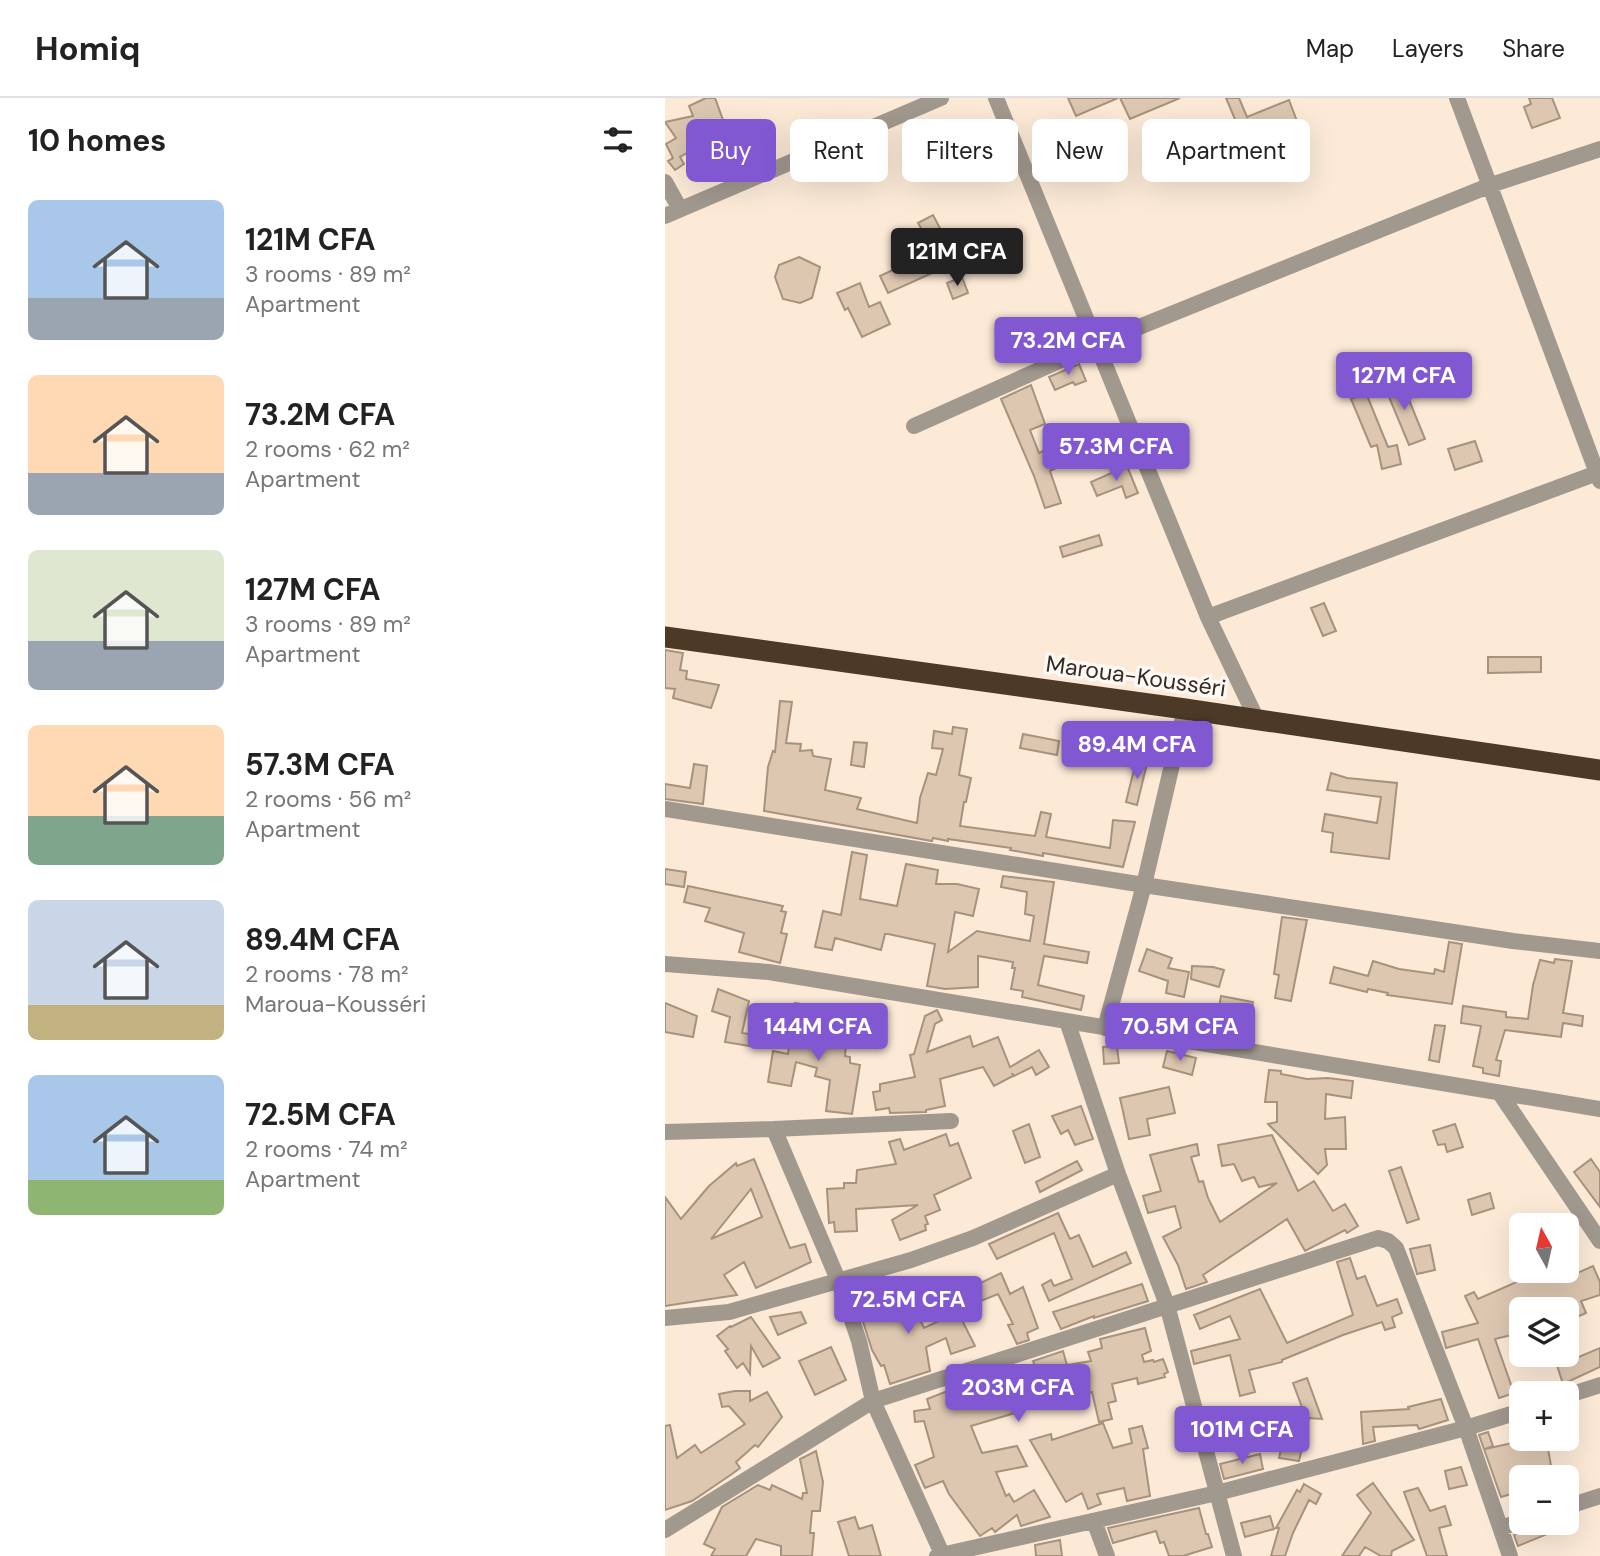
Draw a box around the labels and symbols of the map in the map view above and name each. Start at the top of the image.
pin: 121M CFA [885,228,1029,288]
pin: 73.2M CFA [988,317,1148,377]
pin: 127M CFA [1332,352,1476,412]
pin: 57.3M CFA [1036,424,1196,483]
street label: Maroua-Kousséri [1044,649,1228,703]
pin: 89.4M CFA [1057,722,1217,781]
pin: 144M CFA [746,1004,890,1063]
pin: 70.5M CFA [1100,1004,1260,1063]
north arrow [1509,1213,1579,1283]
pin: 72.5M CFA [828,1276,988,1336]
pin: 203M CFA [946,1364,1090,1424]
pin: 101M CFA [1170,1406,1314,1466]

